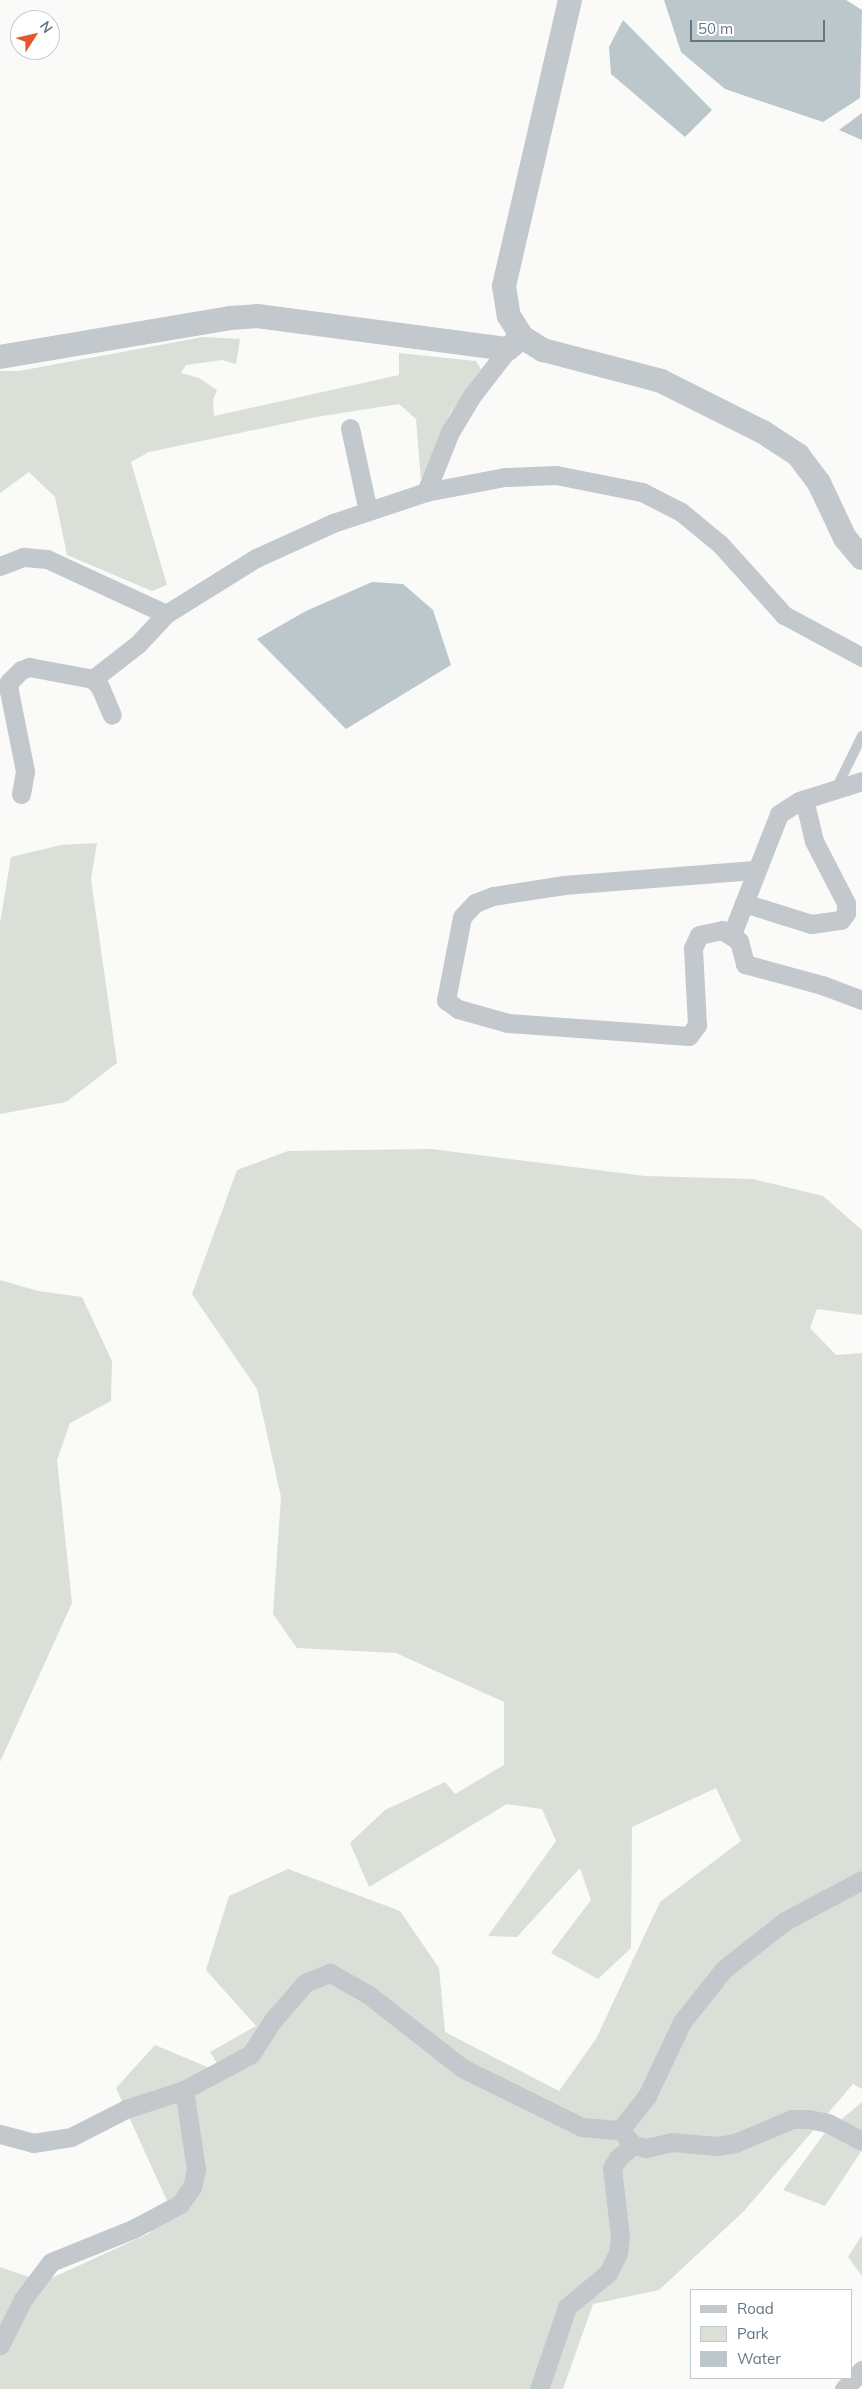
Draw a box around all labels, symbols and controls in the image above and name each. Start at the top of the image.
north arrow [10,10,60,60]
scale bar [692,10,827,42]
text: N [36,17,57,36]
text: 50 m [698,19,733,38]
legend [690,2289,852,2379]
text: Road [737,2299,774,2318]
text: Park [737,2324,769,2343]
text: Water [737,2349,781,2368]

